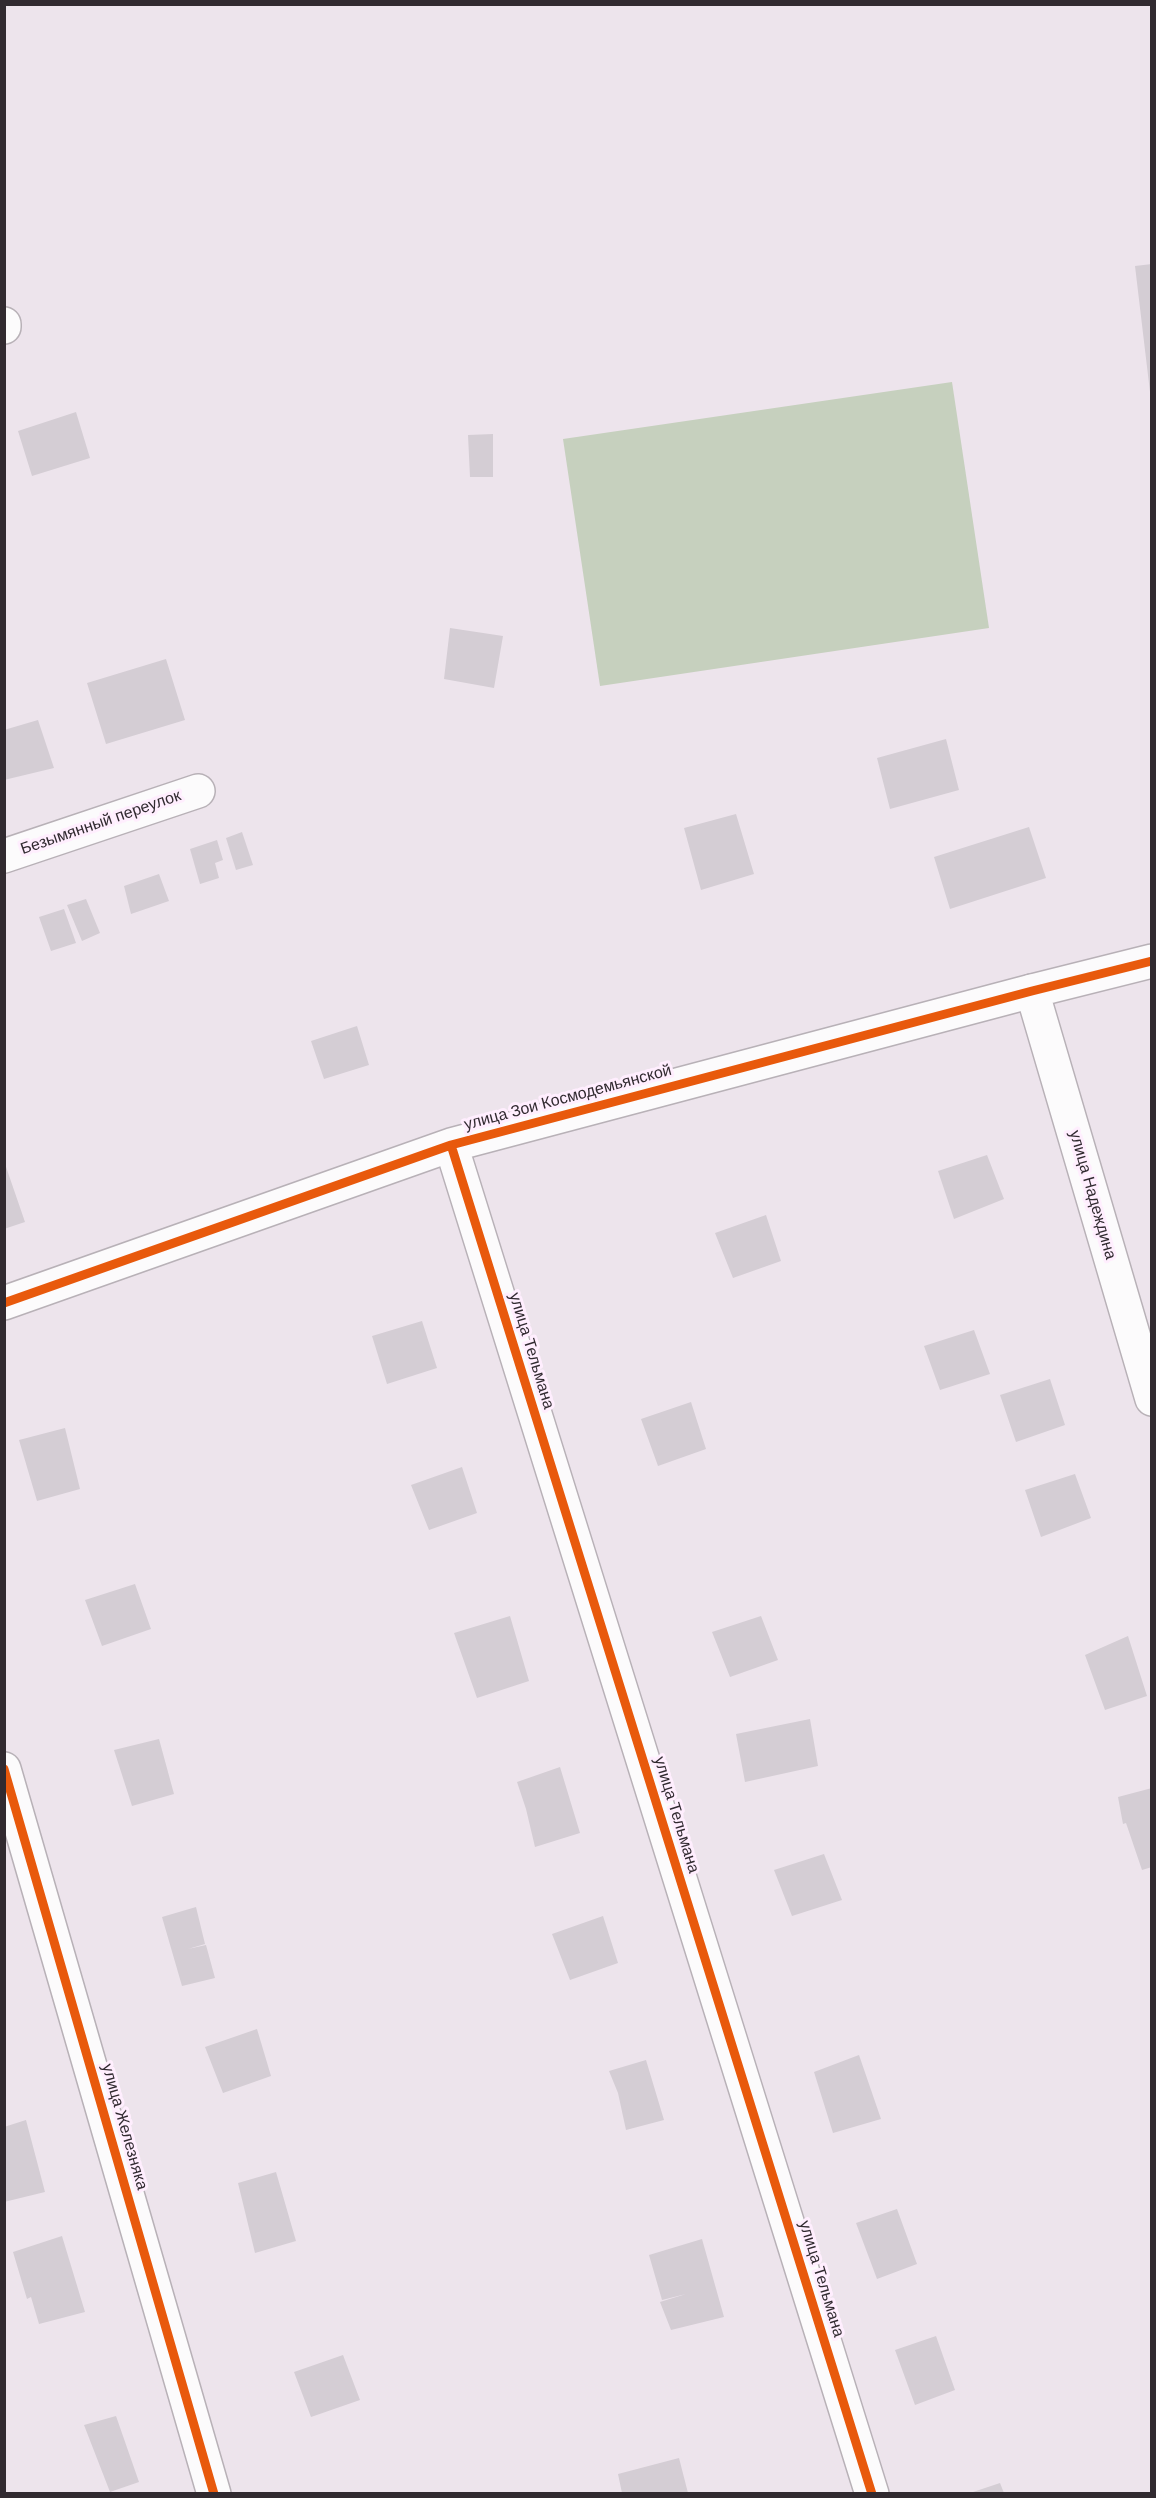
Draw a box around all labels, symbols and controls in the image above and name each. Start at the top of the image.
street label: Безымянный переулок [18,787,184,859]
street label: улица Зои Космодемьянской [462,1061,674,1135]
street label: улица Надеждина [1064,1128,1120,1262]
street label: улица Тельмана [504,1290,558,1412]
street label: улица Тельмана [649,1754,703,1876]
street label: улица Железняка [97,2062,151,2192]
street label: улица Тельмана [794,2218,848,2340]

